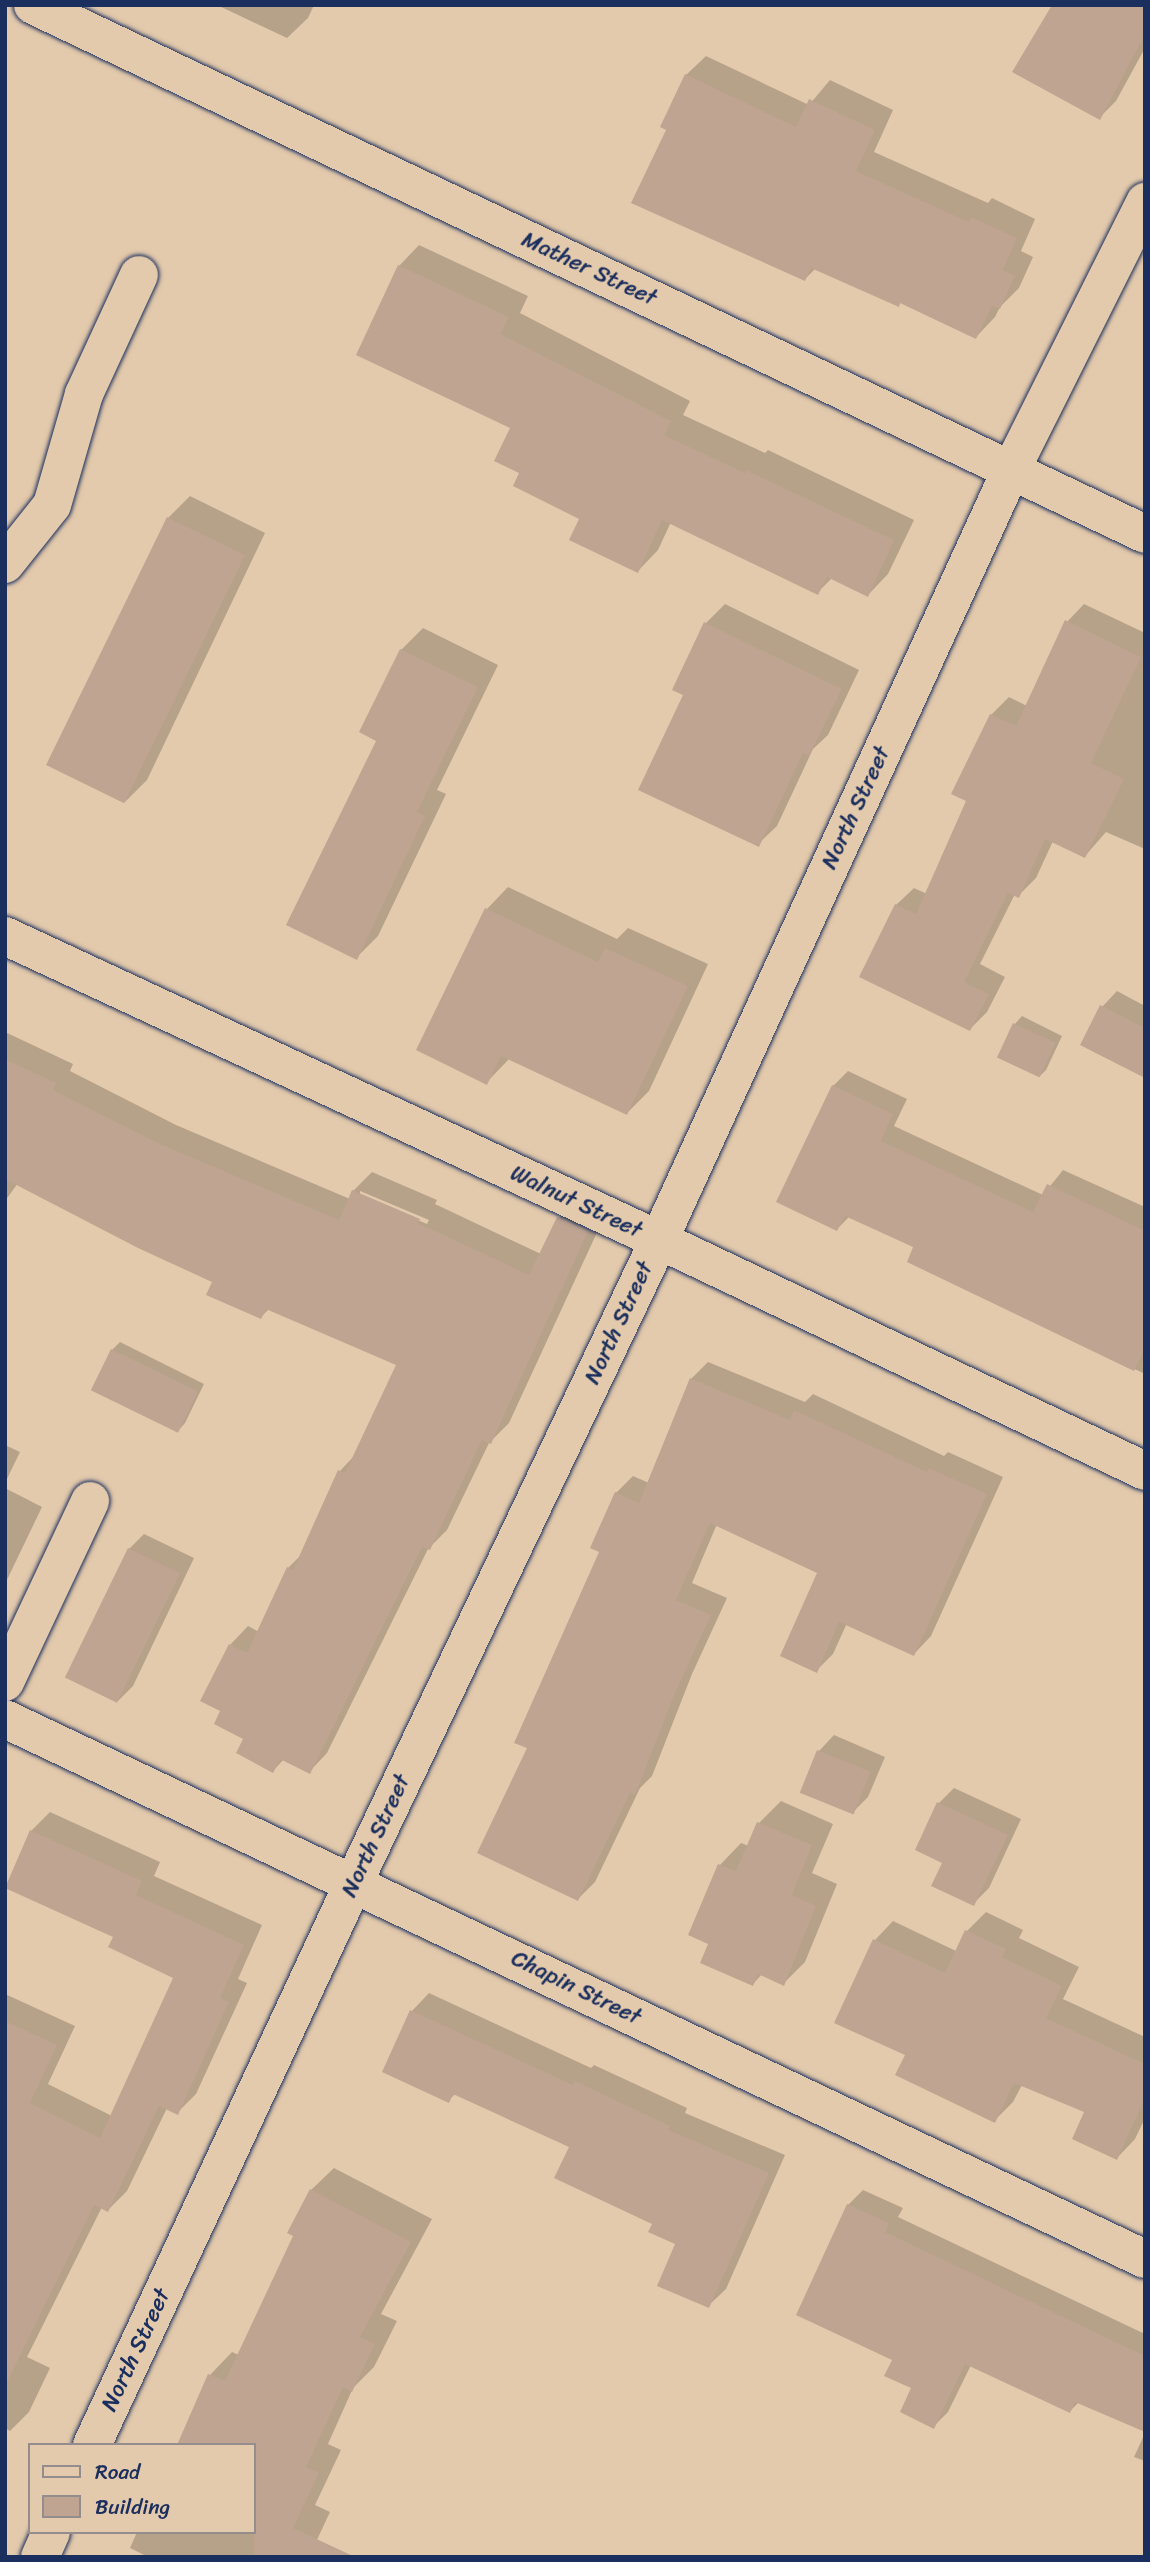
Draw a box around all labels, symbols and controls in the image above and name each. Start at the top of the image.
street label: Mather Street [517,226,661,312]
street label: North Street [816,742,896,874]
street label: Walnut Street [506,1159,646,1245]
street label: North Street [579,1257,659,1389]
street label: North Street [336,1770,416,1902]
street label: Chapin Street [506,1945,646,2031]
street label: North Street [96,2284,176,2416]
legend [28,2443,256,2534]
text: Road [95,2453,140,2491]
text: Building [95,2488,170,2526]

